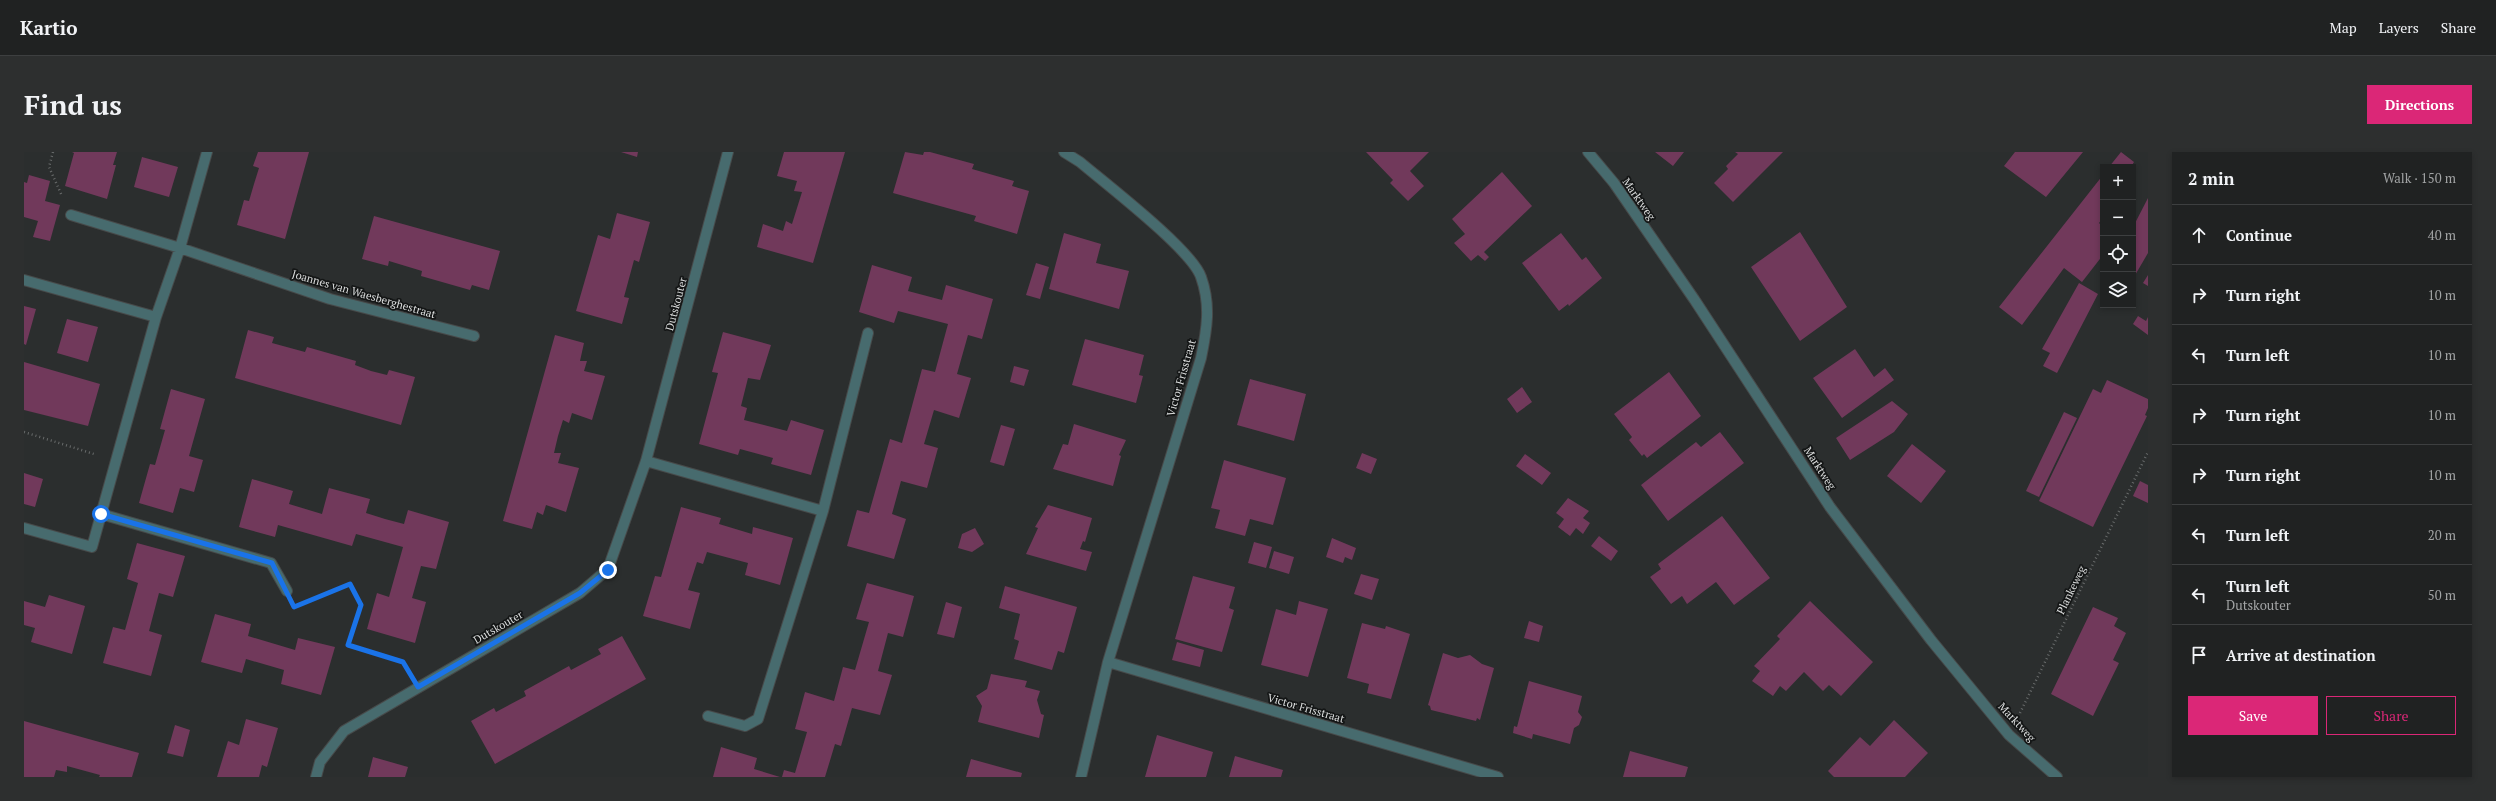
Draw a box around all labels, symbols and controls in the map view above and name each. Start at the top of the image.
text: Kartio [20,15,77,40]
text: Map [2330,18,2357,37]
text: Layers [2379,18,2419,37]
text: Share [2441,18,2476,37]
button: Directions [2367,85,2472,124]
text: Find us [24,86,122,123]
map controls [2100,164,2136,308]
button: + [2100,164,2136,200]
text: 2 min [2188,167,2235,190]
text: Walk · 150 m [2383,169,2456,187]
street label: Marktweg [1619,175,1659,223]
button: − [2100,200,2136,236]
icon: ahead [2188,224,2210,246]
text: Continue [2226,225,2292,245]
text: 40 m [2428,226,2456,244]
button: locate [2100,236,2136,272]
street label: Joannes van Waesberghestraat [290,267,438,321]
button: layers [2100,272,2136,308]
street label: Dutskouter [662,275,690,332]
icon: right [2188,284,2210,306]
text: Turn right [2226,285,2301,305]
text: 10 m [2428,286,2456,304]
street label: Victor Frisstraat [1163,338,1199,418]
icon: left [2188,344,2210,366]
text: Turn left [2226,345,2290,365]
text: 10 m [2428,346,2456,364]
icon: right [2188,404,2210,426]
text: Turn right [2226,405,2301,425]
text: 10 m [2428,406,2456,424]
street label: Marktweg [1801,444,1839,492]
icon: right [2188,464,2210,486]
text: Turn right [2226,465,2301,485]
text: 10 m [2428,466,2456,484]
route start [92,505,110,523]
icon: left [2188,524,2210,546]
text: Turn left [2226,525,2290,545]
text: 20 m [2428,526,2456,544]
route end [599,561,617,579]
street label: Plankeweg [2053,563,2089,617]
text: Turn left [2226,576,2290,596]
icon: left [2188,584,2210,606]
text: 50 m [2428,586,2456,604]
text: Dutskouter [2226,596,2291,614]
street label: Dutskouter [471,607,526,647]
icon: arrive [2188,644,2210,666]
text: Arrive at destination [2226,645,2376,665]
street label: Victor Frisstraat [1266,690,1346,726]
button: Save [2188,696,2318,735]
button: Share [2326,696,2456,735]
street label: Marktweg [1995,700,2039,745]

